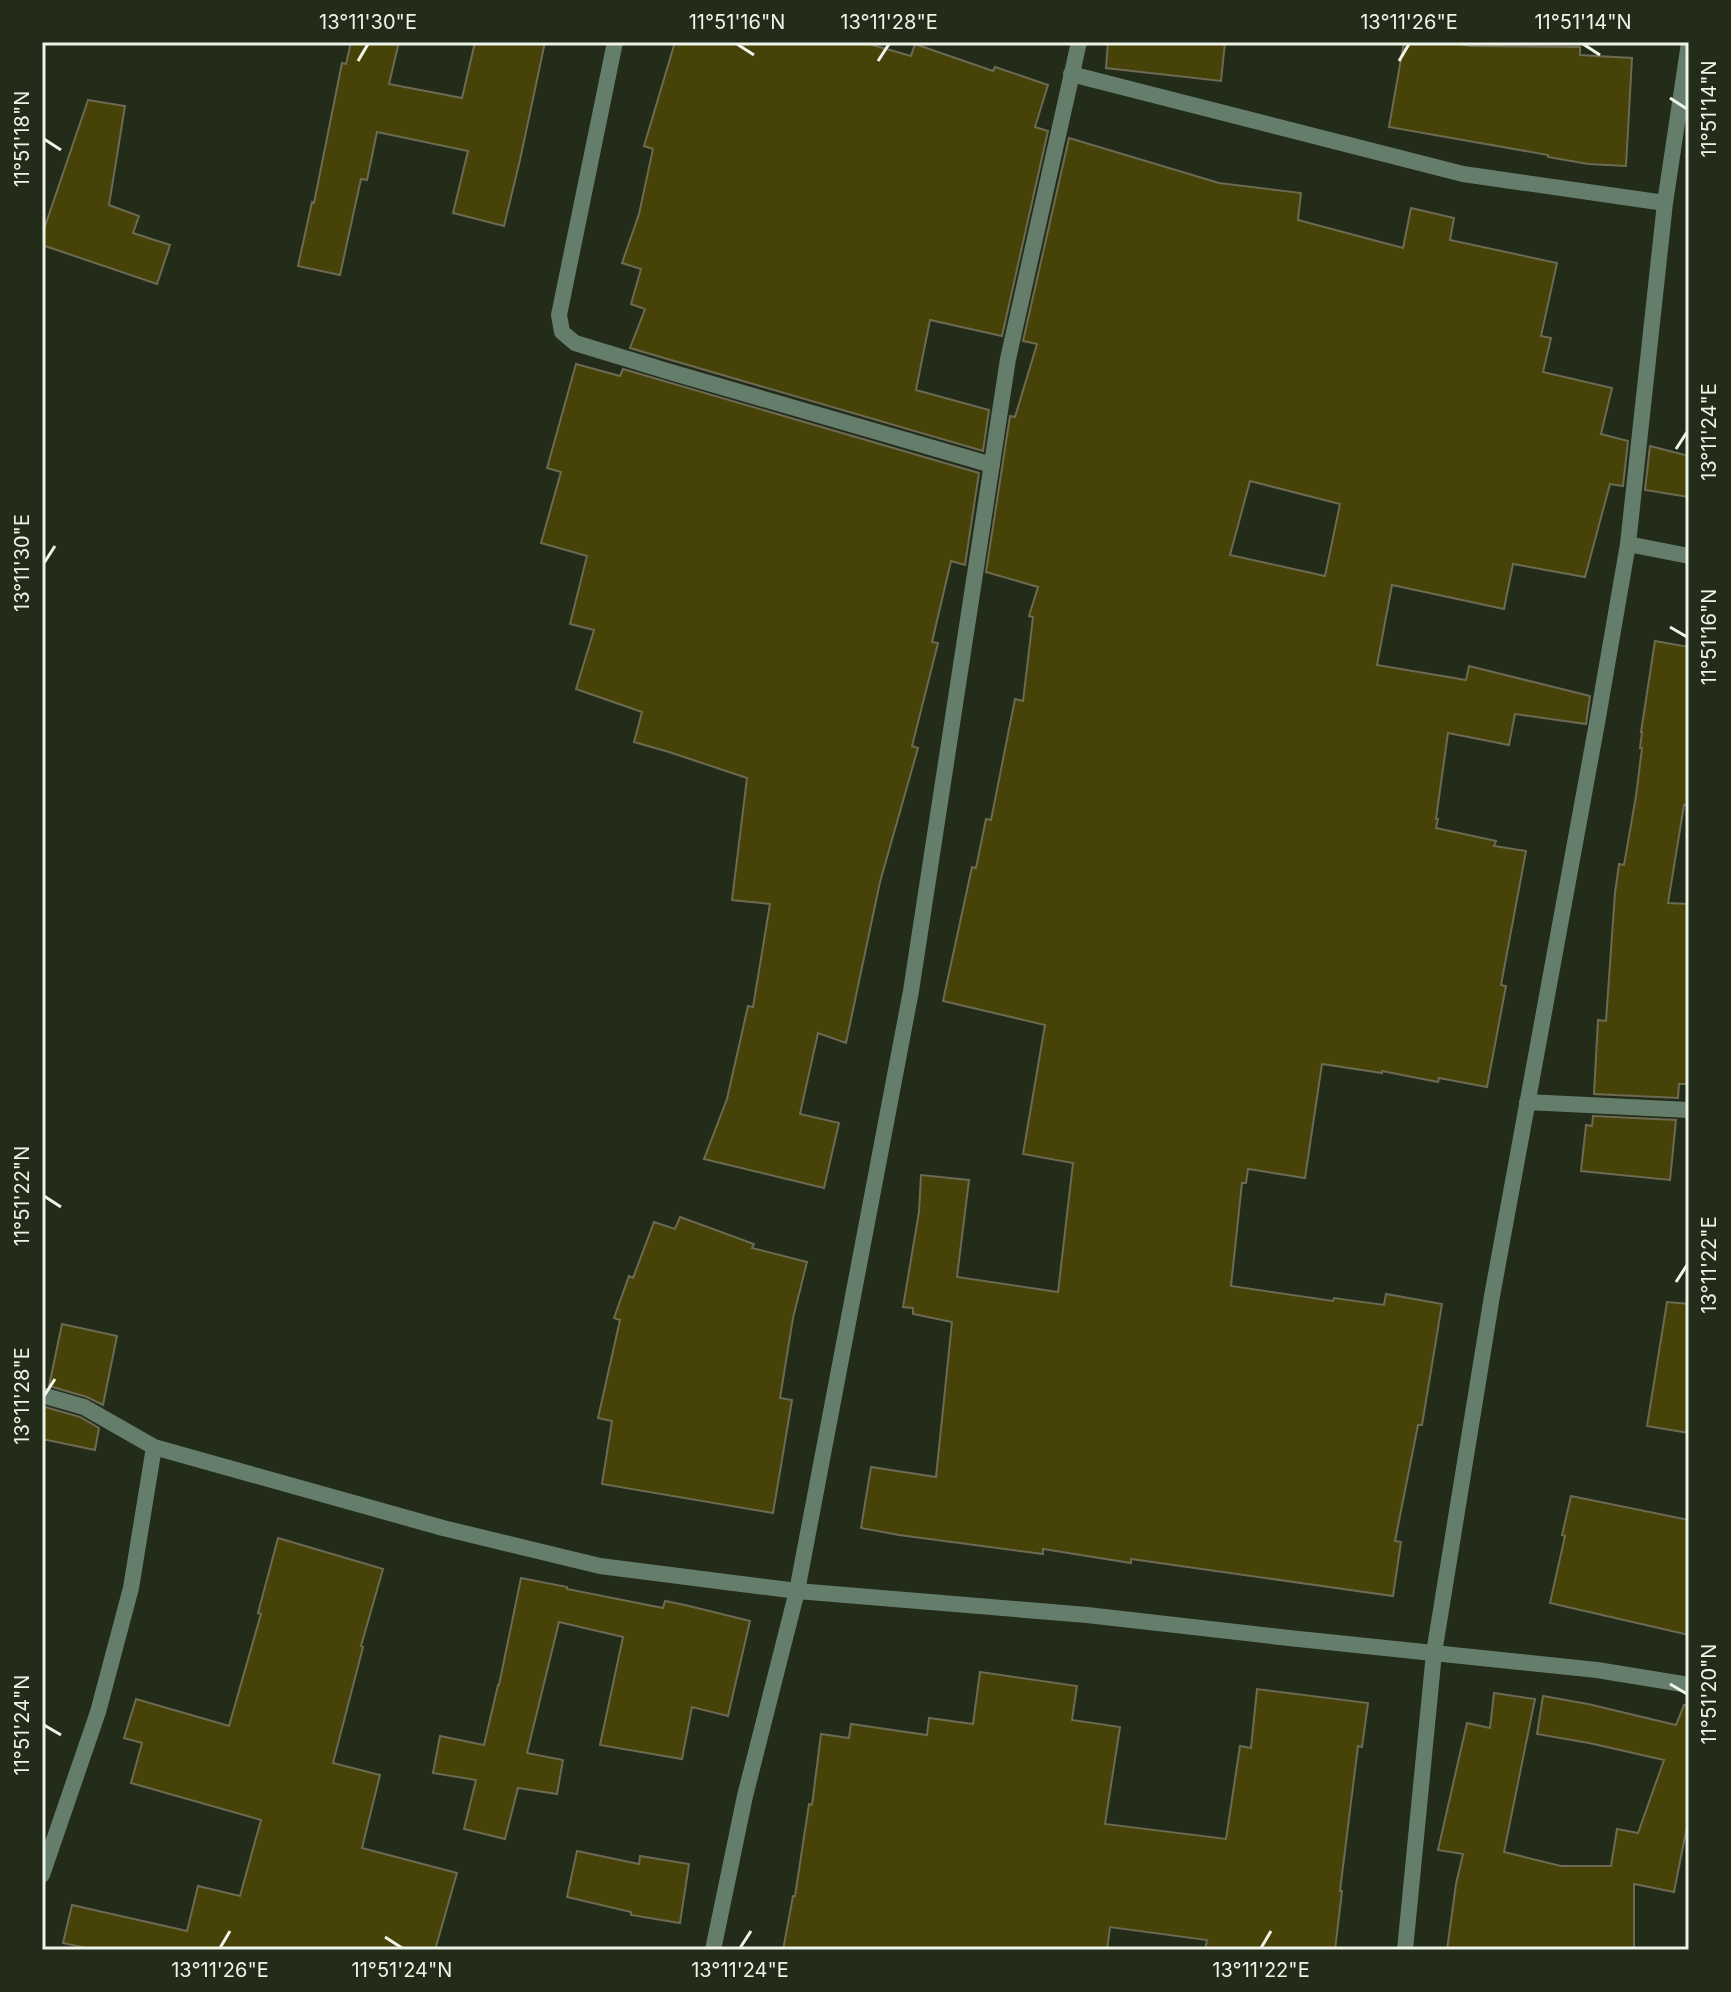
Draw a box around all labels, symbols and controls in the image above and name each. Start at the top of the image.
text: 13°11'30"E [319,10,417,34]
text: 11°51'16"N [689,10,785,34]
text: 13°11'28"E [840,10,938,34]
text: 13°11'26"E [1360,10,1458,34]
text: 11°51'14"N [1534,10,1632,34]
text: 11°51'14"N [1697,60,1721,158]
text: 11°51'18"N [10,91,34,187]
text: 13°11'24"E [1697,383,1721,481]
text: 13°11'30"E [10,514,34,612]
text: 11°51'16"N [1697,589,1721,685]
text: 11°51'22"N [10,1146,34,1246]
text: 13°11'22"E [1697,1216,1721,1314]
text: 13°11'28"E [10,1347,34,1445]
text: 11°51'20"N [1697,1644,1721,1744]
text: 11°51'24"N [10,1675,34,1775]
text: 13°11'26"E [171,1958,269,1982]
text: 11°51'24"N [352,1958,452,1982]
text: 13°11'24"E [691,1958,789,1982]
text: 13°11'22"E [1212,1958,1310,1982]

